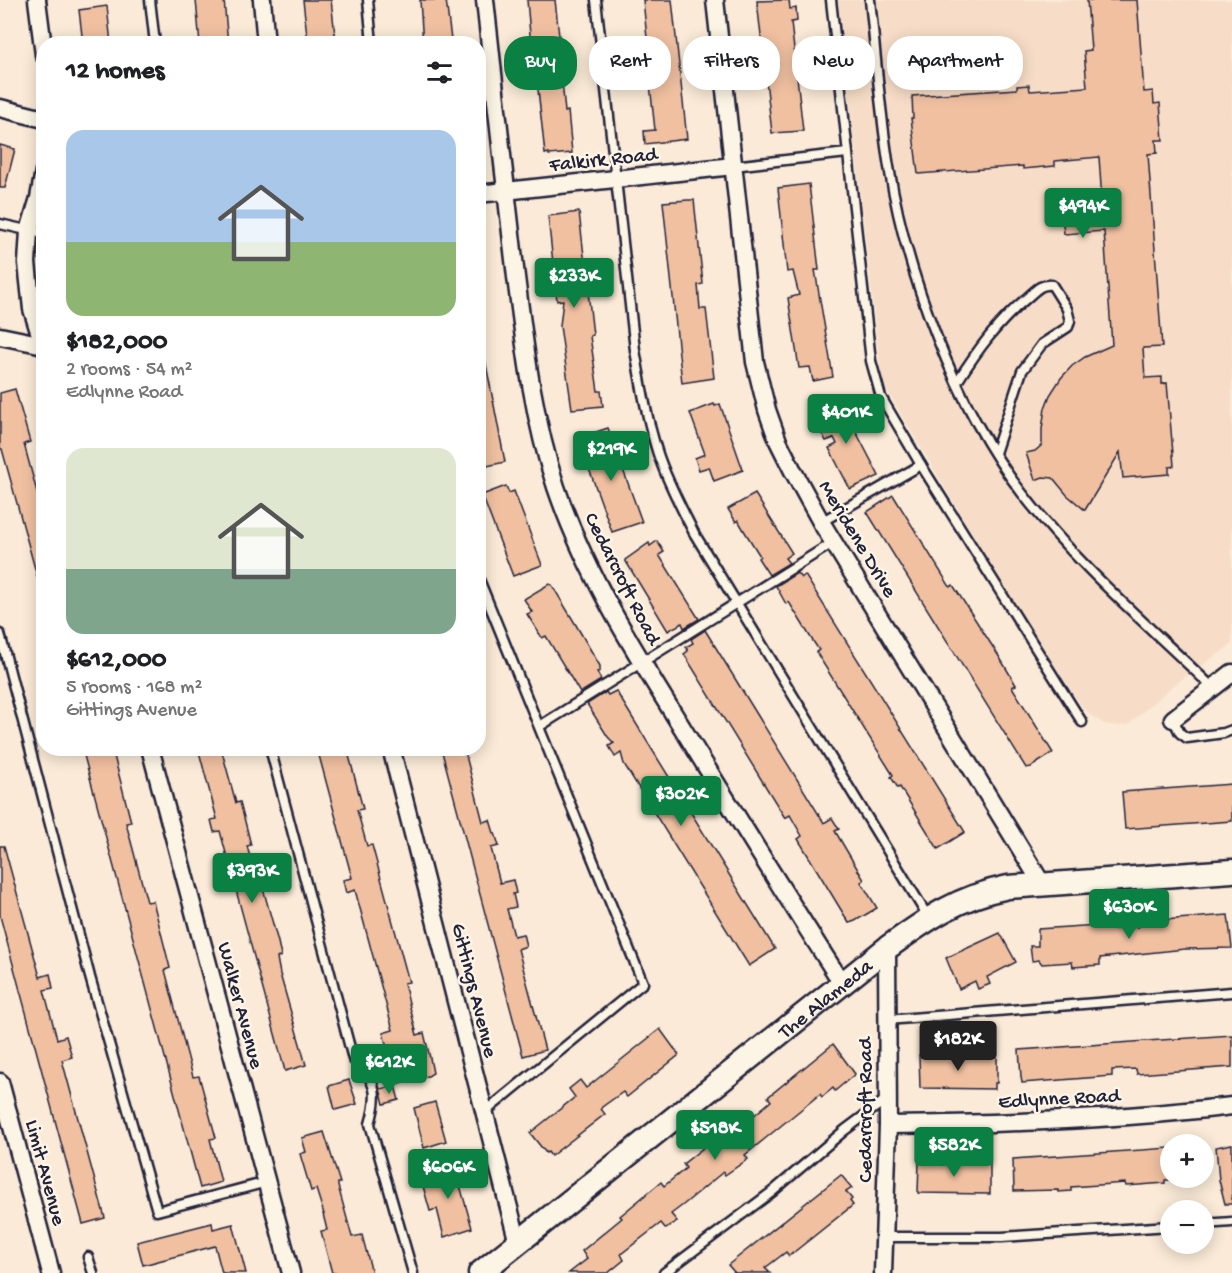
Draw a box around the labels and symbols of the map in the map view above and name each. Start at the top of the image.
street label: Falkirk Road [547,143,660,180]
pin: $494K [1041,188,1125,239]
pin: $233K [532,258,616,309]
pin: $401K [804,394,888,445]
pin: $219K [569,431,653,482]
street label: Meridene Drive [811,477,901,604]
street label: Cedarcroft Road [577,509,666,651]
pin: $302K [639,776,723,827]
pin: $393K [210,853,294,904]
pin: $630K [1087,889,1171,940]
street label: Gittings Avenue [444,921,502,1062]
street label: Walker Avenue [210,940,268,1073]
street label: The Alameda [774,955,880,1046]
pin: $182K [916,1021,1000,1072]
street label: Cedarcroft Road [855,1036,880,1182]
pin: $612K [347,1044,431,1095]
street label: Edlynne Road [998,1085,1122,1116]
pin: $518K [673,1110,757,1161]
street label: Limit Avenue [18,1117,70,1230]
pin: $582K [912,1127,996,1178]
pin: $606K [406,1149,490,1200]

